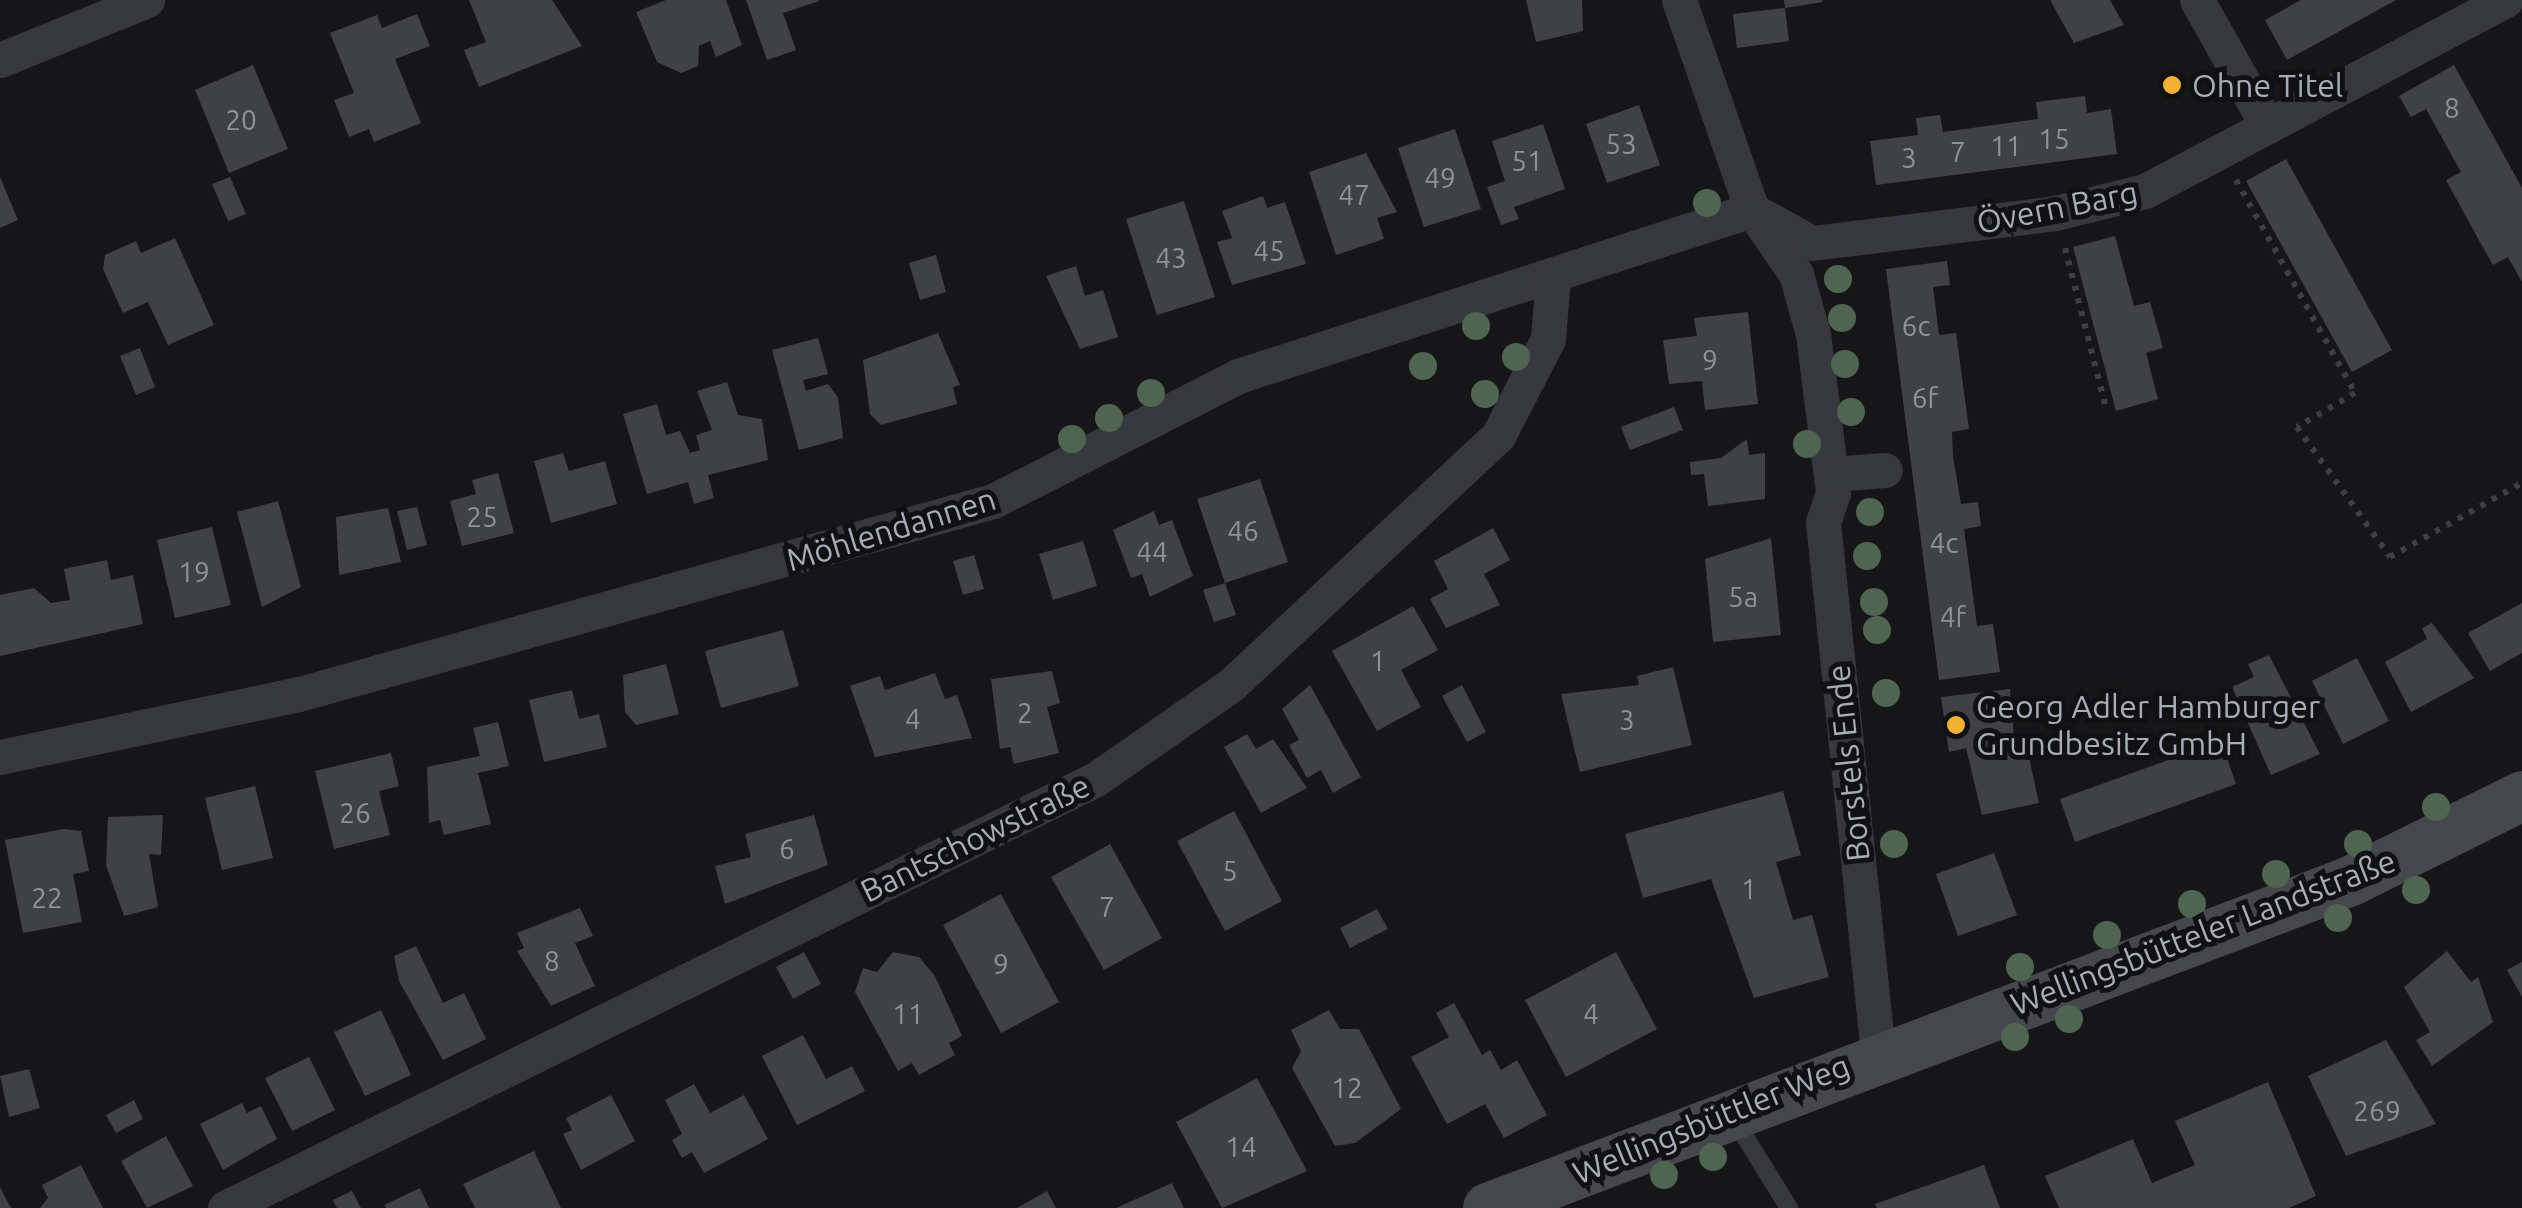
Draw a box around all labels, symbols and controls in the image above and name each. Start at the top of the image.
place label: Ohne Titel [2192,66,2343,104]
marker: Ohne Titel [2161,74,2183,96]
house number: 8 [2444,91,2460,125]
house number: 20 [225,103,257,137]
house number: 15 [2038,122,2070,156]
house number: 53 [1605,127,1637,161]
house number: 11 [1990,129,2022,163]
house number: 7 [1950,135,1966,169]
house number: 3 [1901,141,1917,175]
house number: 51 [1511,144,1543,178]
house number: 49 [1424,161,1456,195]
street label: Övern Barg [1973,173,2141,241]
house number: 47 [1338,178,1370,212]
house number: 45 [1253,234,1285,268]
house number: 43 [1155,241,1187,275]
house number: 6c [1902,309,1930,343]
house number: 9 [1702,343,1718,377]
house number: 6f [1912,381,1938,415]
street label: Möhlendannen [782,479,1000,579]
house number: 25 [466,500,498,534]
house number: 46 [1227,514,1259,548]
house number: 4c [1930,526,1958,560]
house number: 44 [1136,535,1168,569]
house number: 19 [178,555,210,589]
house number: 5a [1728,580,1758,614]
house number: 4f [1940,600,1966,634]
house number: 1 [1370,644,1386,678]
street label: Borstels Ende [1819,663,1877,863]
place label: Georg Adler Hamburger Grundbesitz GmbH [1976,688,2320,763]
house number: 2 [1017,696,1033,730]
house number: 4 [905,702,921,736]
house number: 3 [1619,703,1635,737]
marker: Georg Adler Hamburger Grundbesitz GmbH [1945,714,1967,736]
street label: Bantschowstraße [854,766,1096,910]
house number: 26 [339,796,371,830]
house number: 6 [779,832,795,866]
street label: Wellingsbütteler Landstraße [2005,841,2401,1023]
house number: 5 [1222,854,1238,888]
house number: 1 [1741,872,1757,906]
house number: 22 [31,881,63,915]
house number: 7 [1099,890,1115,924]
house number: 8 [544,944,560,978]
house number: 9 [993,947,1009,981]
house number: 11 [892,997,924,1031]
house number: 4 [1583,997,1599,1031]
street label: Wellingsbüttler Weg [1567,1046,1855,1192]
house number: 12 [1331,1071,1363,1105]
house number: 269 [2353,1094,2401,1128]
house number: 14 [1225,1130,1257,1164]

